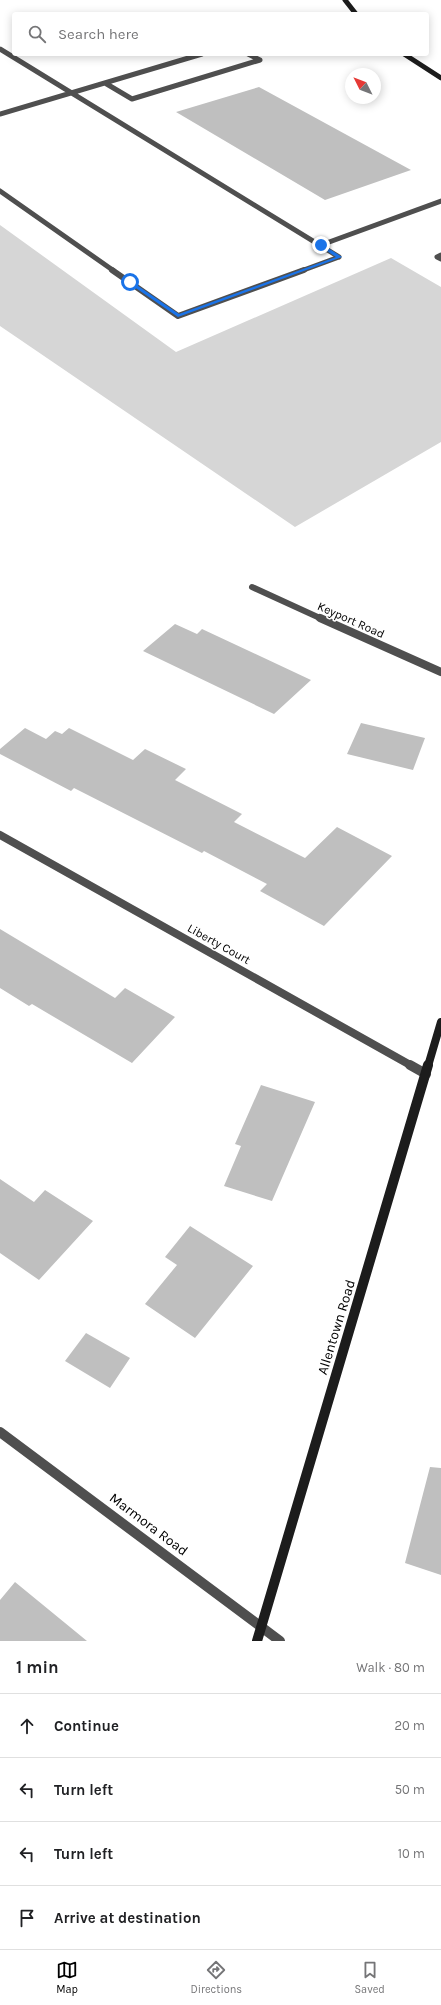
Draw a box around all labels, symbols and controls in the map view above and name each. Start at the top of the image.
search box [12,12,429,56]
icon: search [26,23,48,45]
text: Search here [58,25,139,43]
north arrow [345,68,381,104]
route end [312,236,330,254]
route start [121,273,139,291]
street label: Keyport Road [315,599,387,641]
street label: Liberty Court [185,921,253,967]
street label: Allentown Road [314,1278,359,1377]
street label: Marmora Road [106,1489,191,1559]
text: 1 min [16,1657,59,1677]
text: Walk · 80 m [356,1660,425,1675]
icon: ahead [16,1715,38,1737]
text: Continue [54,1717,119,1735]
text: 20 m [395,1718,425,1733]
icon: left [16,1779,38,1801]
text: Turn left [54,1781,113,1799]
text: 50 m [395,1782,425,1797]
icon: left [16,1843,38,1865]
text: Turn left [54,1845,113,1863]
text: 10 m [398,1846,425,1861]
icon: arrive [16,1907,38,1929]
text: Arrive at destination [54,1909,201,1927]
tab: Map [56,1959,78,1996]
tab: Directions [190,1959,242,1996]
tab: Saved [354,1959,385,1996]

